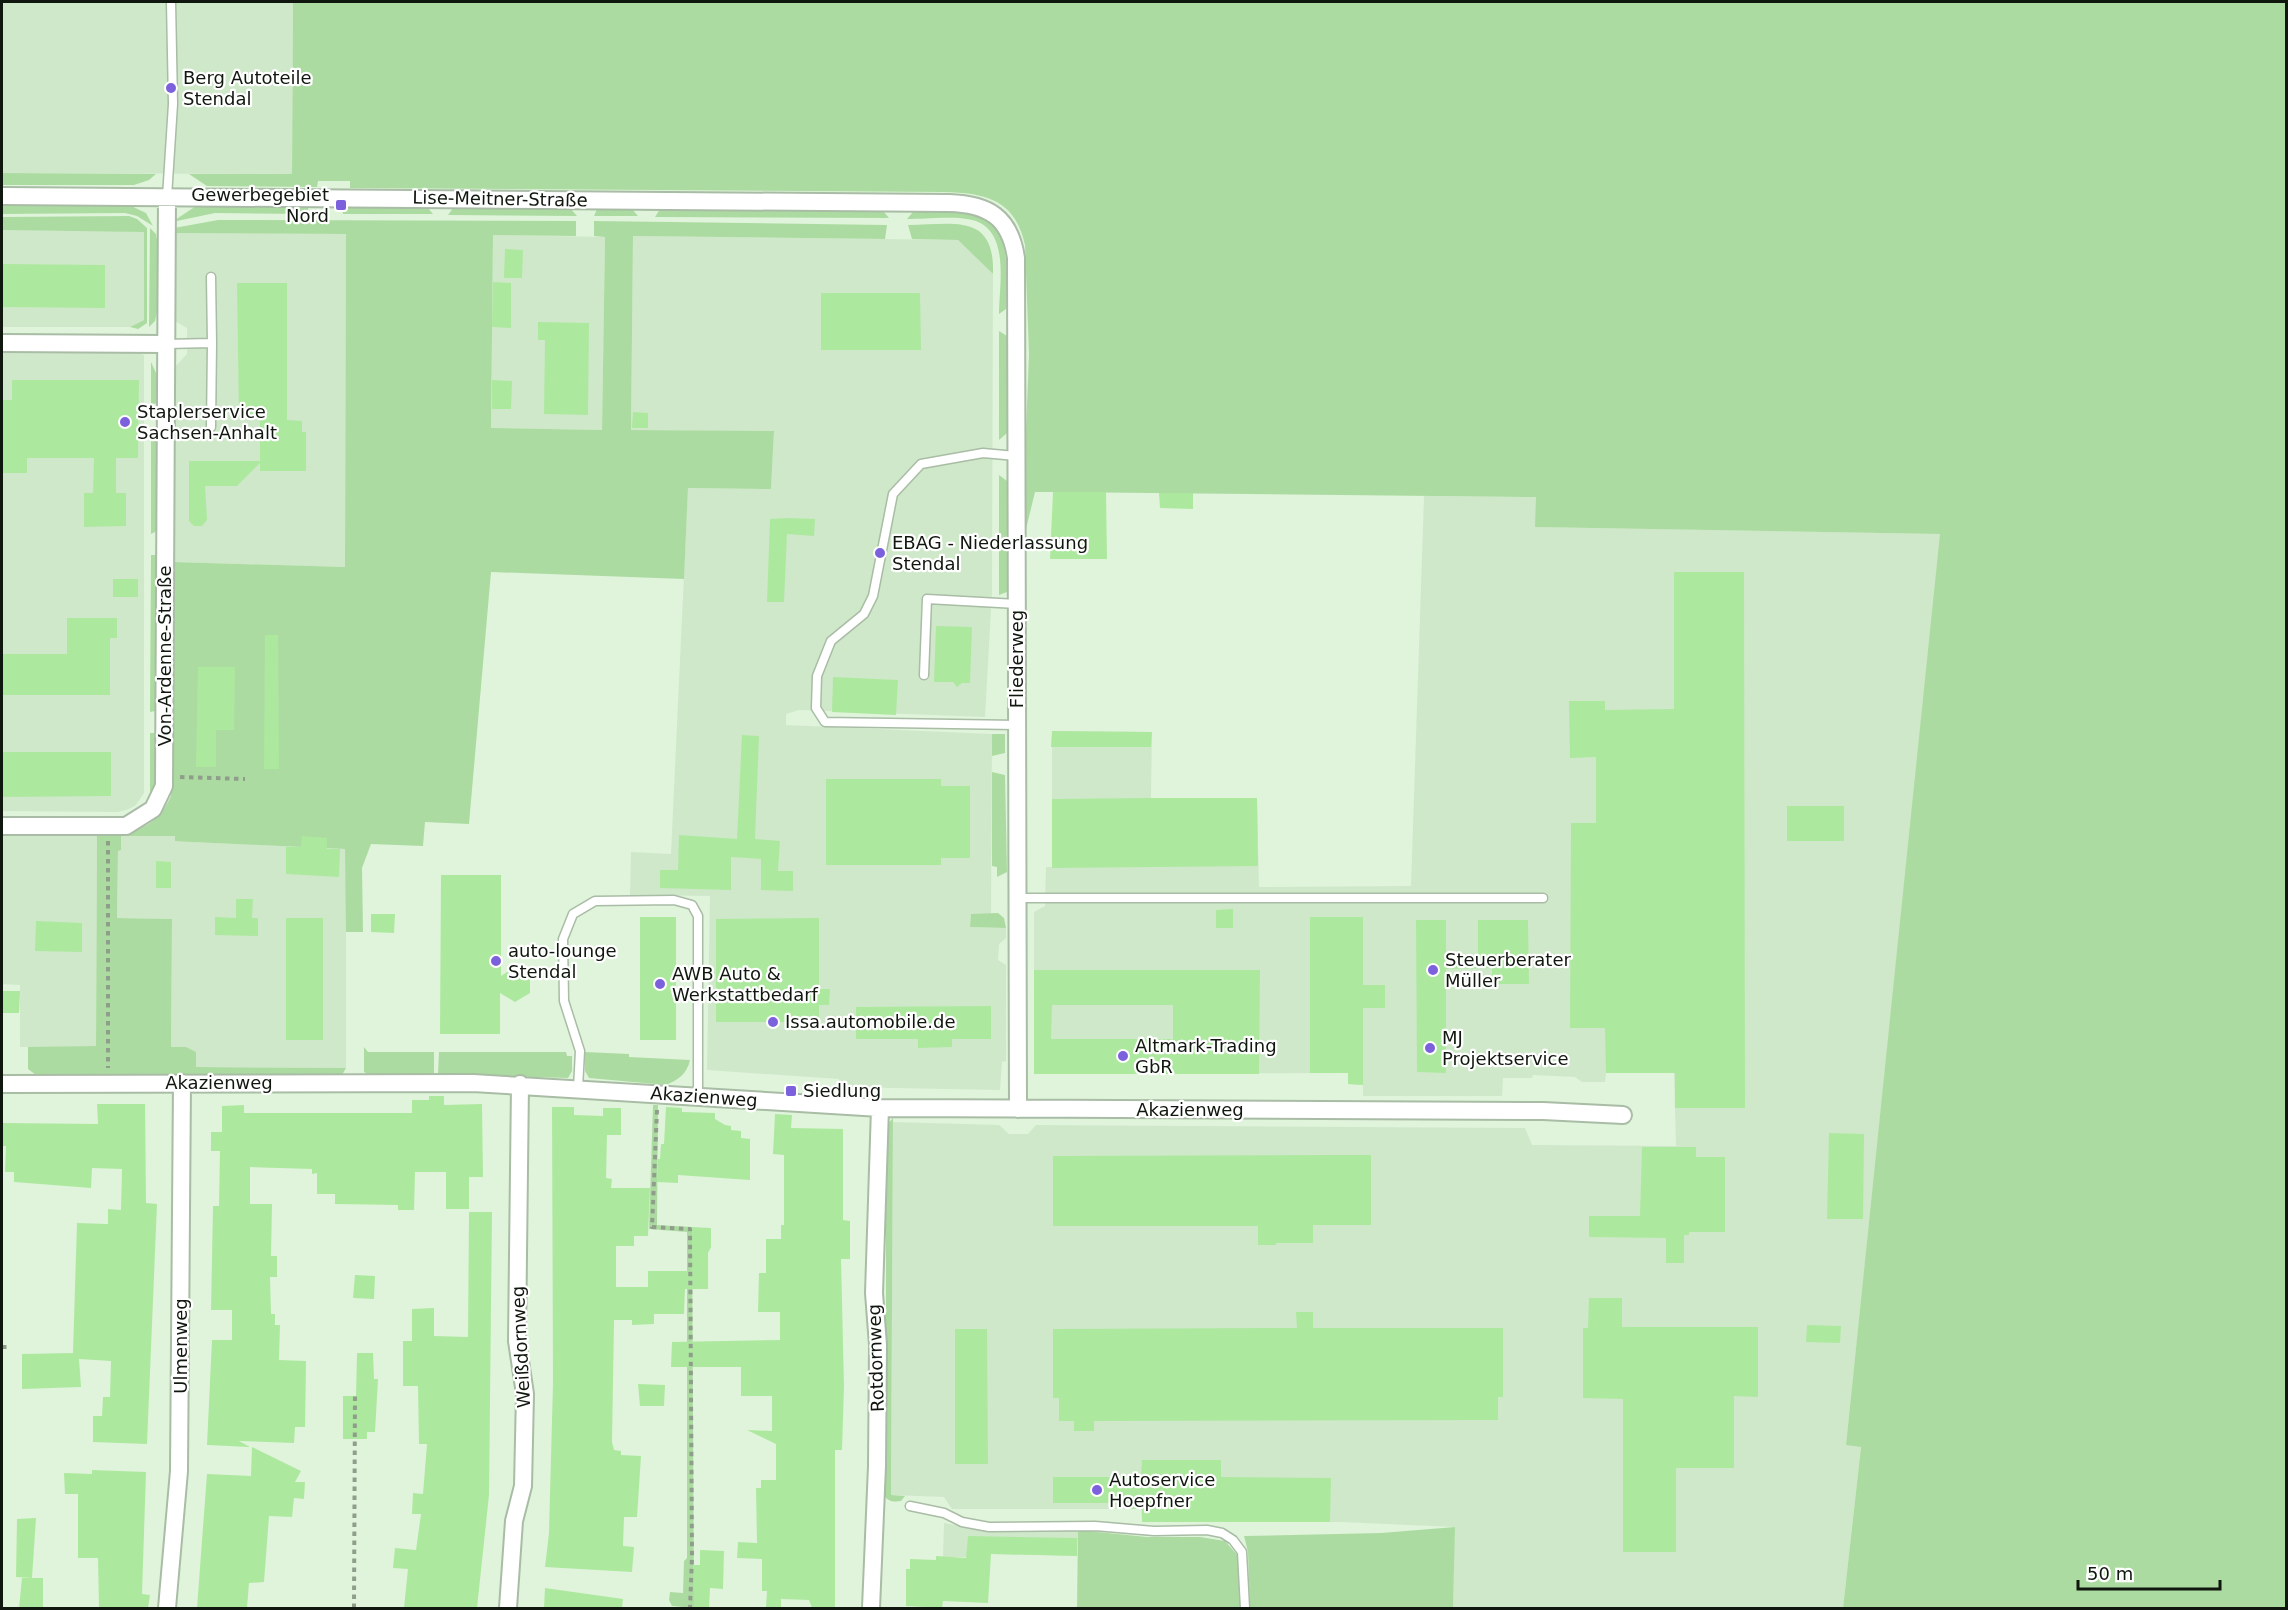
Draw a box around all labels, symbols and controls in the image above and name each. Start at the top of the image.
place label: Berg Autoteile Stendal [183,67,312,109]
marker: Berg Autoteile Stendal [164,81,178,95]
place label: Gewerbegebiet Nord [191,184,329,226]
street label: Lise-Meitner-Straße [412,186,588,211]
marker: Gewerbegebiet Nord [334,198,348,212]
place label: Staplerservice Sachsen-Anhalt [137,401,277,443]
marker: Staplerservice Sachsen-Anhalt [118,415,132,429]
place label: EBAG - Niederlassung Stendal [892,532,1088,574]
marker: EBAG - Niederlassung Stendal [873,546,887,560]
street label: Von-Ardenne-Straße [154,565,175,747]
street label: Fliederweg [1006,610,1027,708]
place label: auto-lounge Stendal [508,940,617,982]
place label: Steuerberater Müller [1445,949,1572,991]
marker: auto-lounge Stendal [489,954,503,968]
place label: AWB Auto & Werkstattbedarf [672,963,819,1005]
marker: Steuerberater Müller [1426,963,1440,977]
marker: AWB Auto & Werkstattbedarf [653,977,667,991]
place label: Issa.automobile.de [785,1011,956,1032]
marker: Issa.automobile.de [766,1015,780,1029]
place label: MJ Projektservice [1442,1027,1569,1069]
place label: Altmark-Trading GbR [1135,1035,1277,1077]
marker: MJ Projektservice [1423,1041,1437,1055]
marker: Altmark-Trading GbR [1116,1049,1130,1063]
street label: Akazienweg [165,1072,273,1093]
place label: Siedlung [803,1080,881,1101]
street label: Akazienweg [650,1082,758,1111]
marker: Siedlung [784,1084,798,1098]
street label: Akazienweg [1136,1099,1244,1120]
street label: Weißdornweg [507,1285,534,1409]
street label: Ulmenweg [170,1298,191,1394]
street label: Rotdornweg [863,1304,888,1412]
place label: Autoservice Hoepfner [1109,1469,1215,1511]
marker: Autoservice Hoepfner [1090,1483,1104,1497]
scale bar [2078,1553,2220,1591]
text: 50 m [2087,1563,2133,1584]

